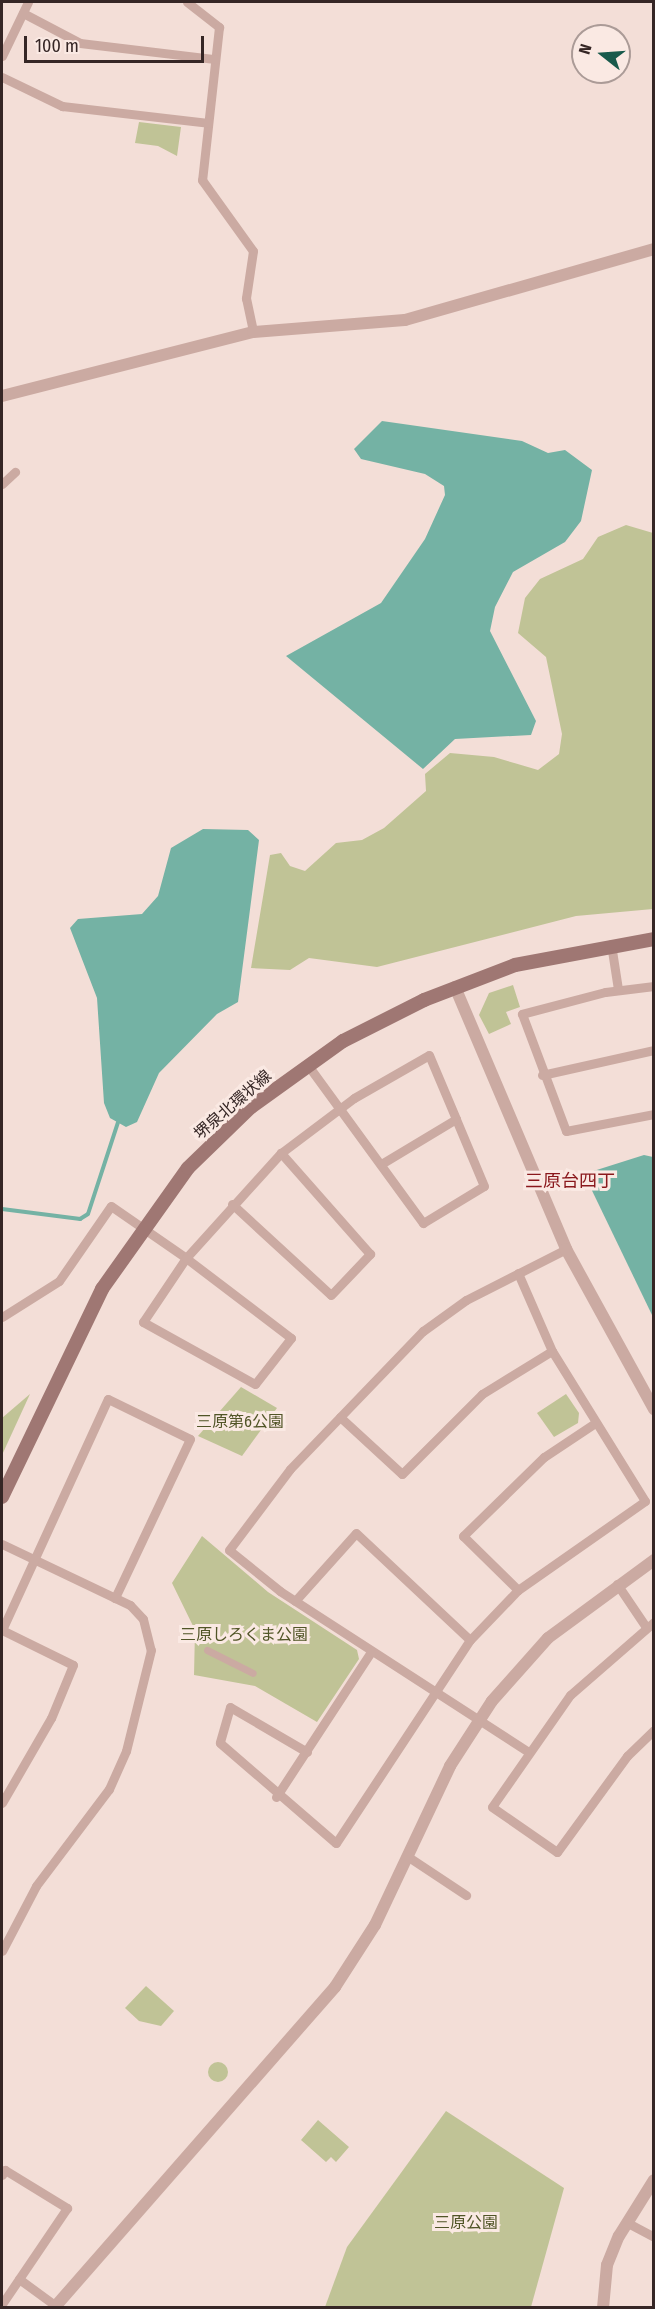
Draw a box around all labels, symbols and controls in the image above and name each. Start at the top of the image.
scale bar [27,24,207,62]
north arrow [571,24,631,84]
text: 100 m [35,35,79,57]
text: N [575,42,596,57]
street label: 堺泉北環状線 [190,1066,276,1144]
district label: 三原台四丁 [525,1170,615,1192]
park label: 三原第6公園 [196,1412,284,1432]
park label: 三原しろくま公園 [180,1625,308,1645]
park label: 三原公園 [434,2213,498,2233]

